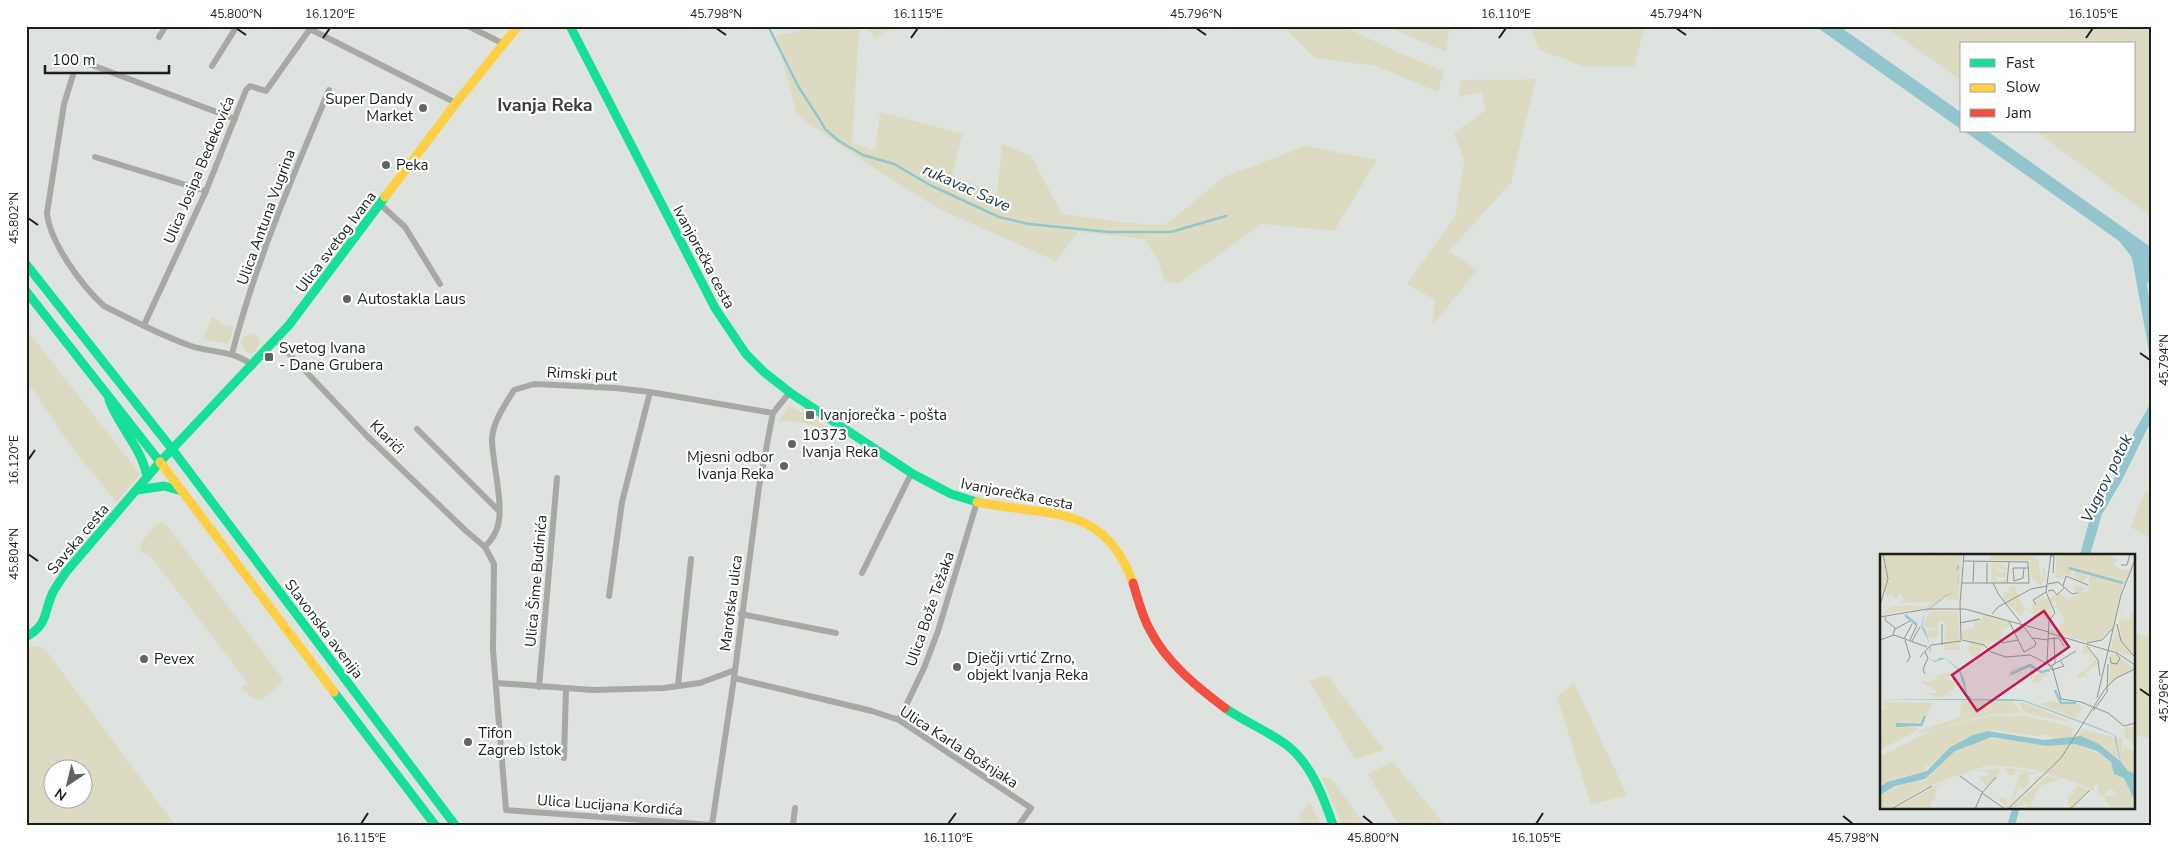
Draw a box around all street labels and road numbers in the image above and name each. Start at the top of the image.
street label: Ulica Josipa Bedekovića [159,93,239,247]
street label: Ulica Antuna Vugrina [232,146,300,288]
street label: Ulica svetog Ivana [291,187,381,297]
street label: Ivanjorečka cesta [668,202,740,312]
street label: Rimski put [546,362,619,386]
street label: Klarići [365,415,409,459]
street label: Ivanjorečka cesta [959,473,1075,515]
street label: Savska cesta [43,500,113,578]
street label: Ulica Šime Budinića [519,514,552,648]
street label: Ulica Bože Težaka [901,549,959,669]
street label: Marofska ulica [715,554,747,652]
street label: Slavonska avenija [280,575,368,683]
street label: Ulica Karla Bošnjaka [896,701,1022,793]
street label: Ulica Lucijana Kordića [536,790,684,820]

